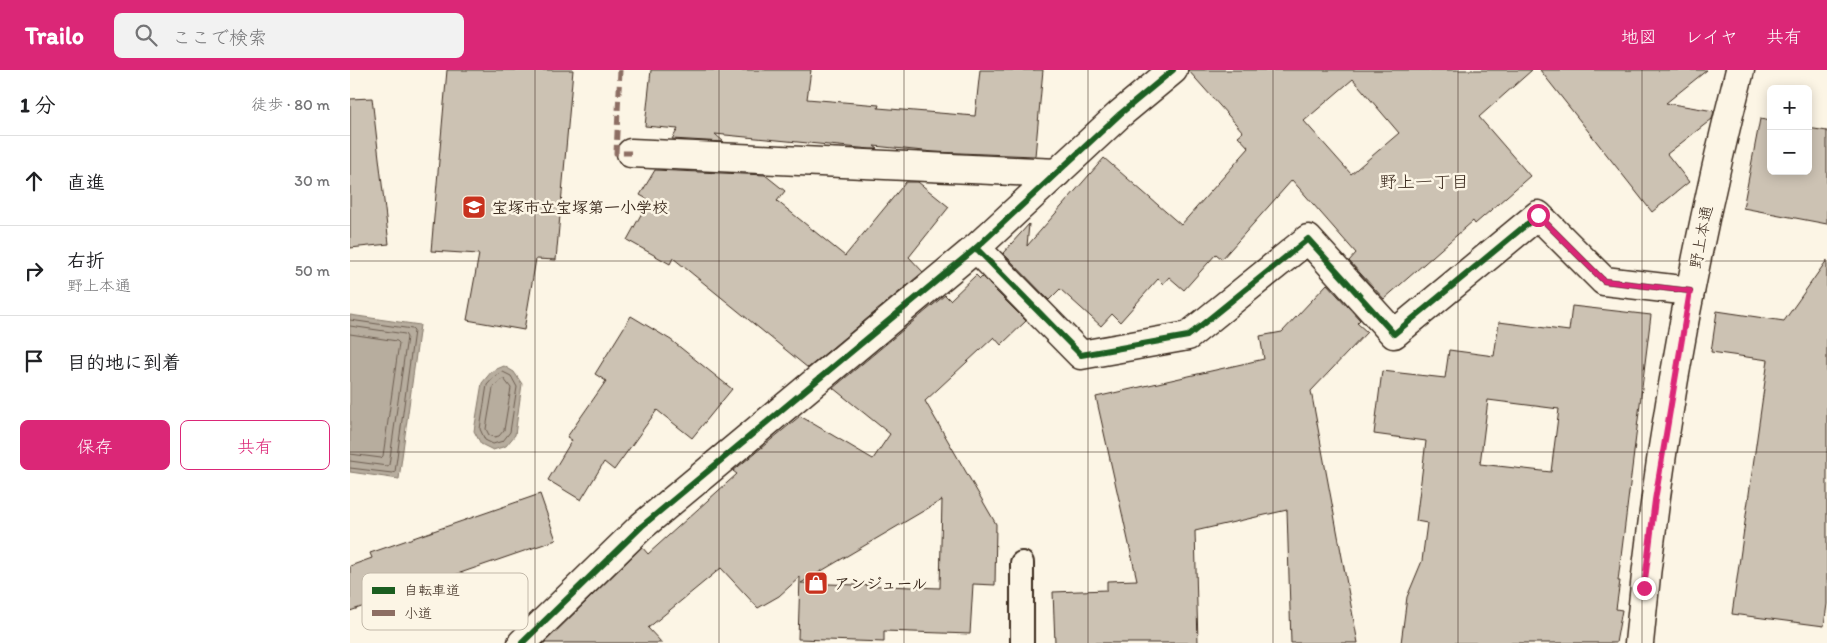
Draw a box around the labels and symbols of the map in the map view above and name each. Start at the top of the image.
district label: 野上一丁目 [1379,171,1469,193]
school or university icon: 宝塚市立宝塚第一小学校 [461,194,487,220]
place label: 宝塚市立宝塚第一小学校 [492,198,668,217]
route start [1527,204,1550,227]
street label: 野上本通 [1686,204,1716,270]
shop icon: アンジュール [803,570,829,596]
legend [362,573,528,630]
place label: アンジュール [834,574,928,593]
route end [1633,577,1656,600]
text: 自転車道 [404,582,460,599]
text: 小道 [404,605,432,622]

